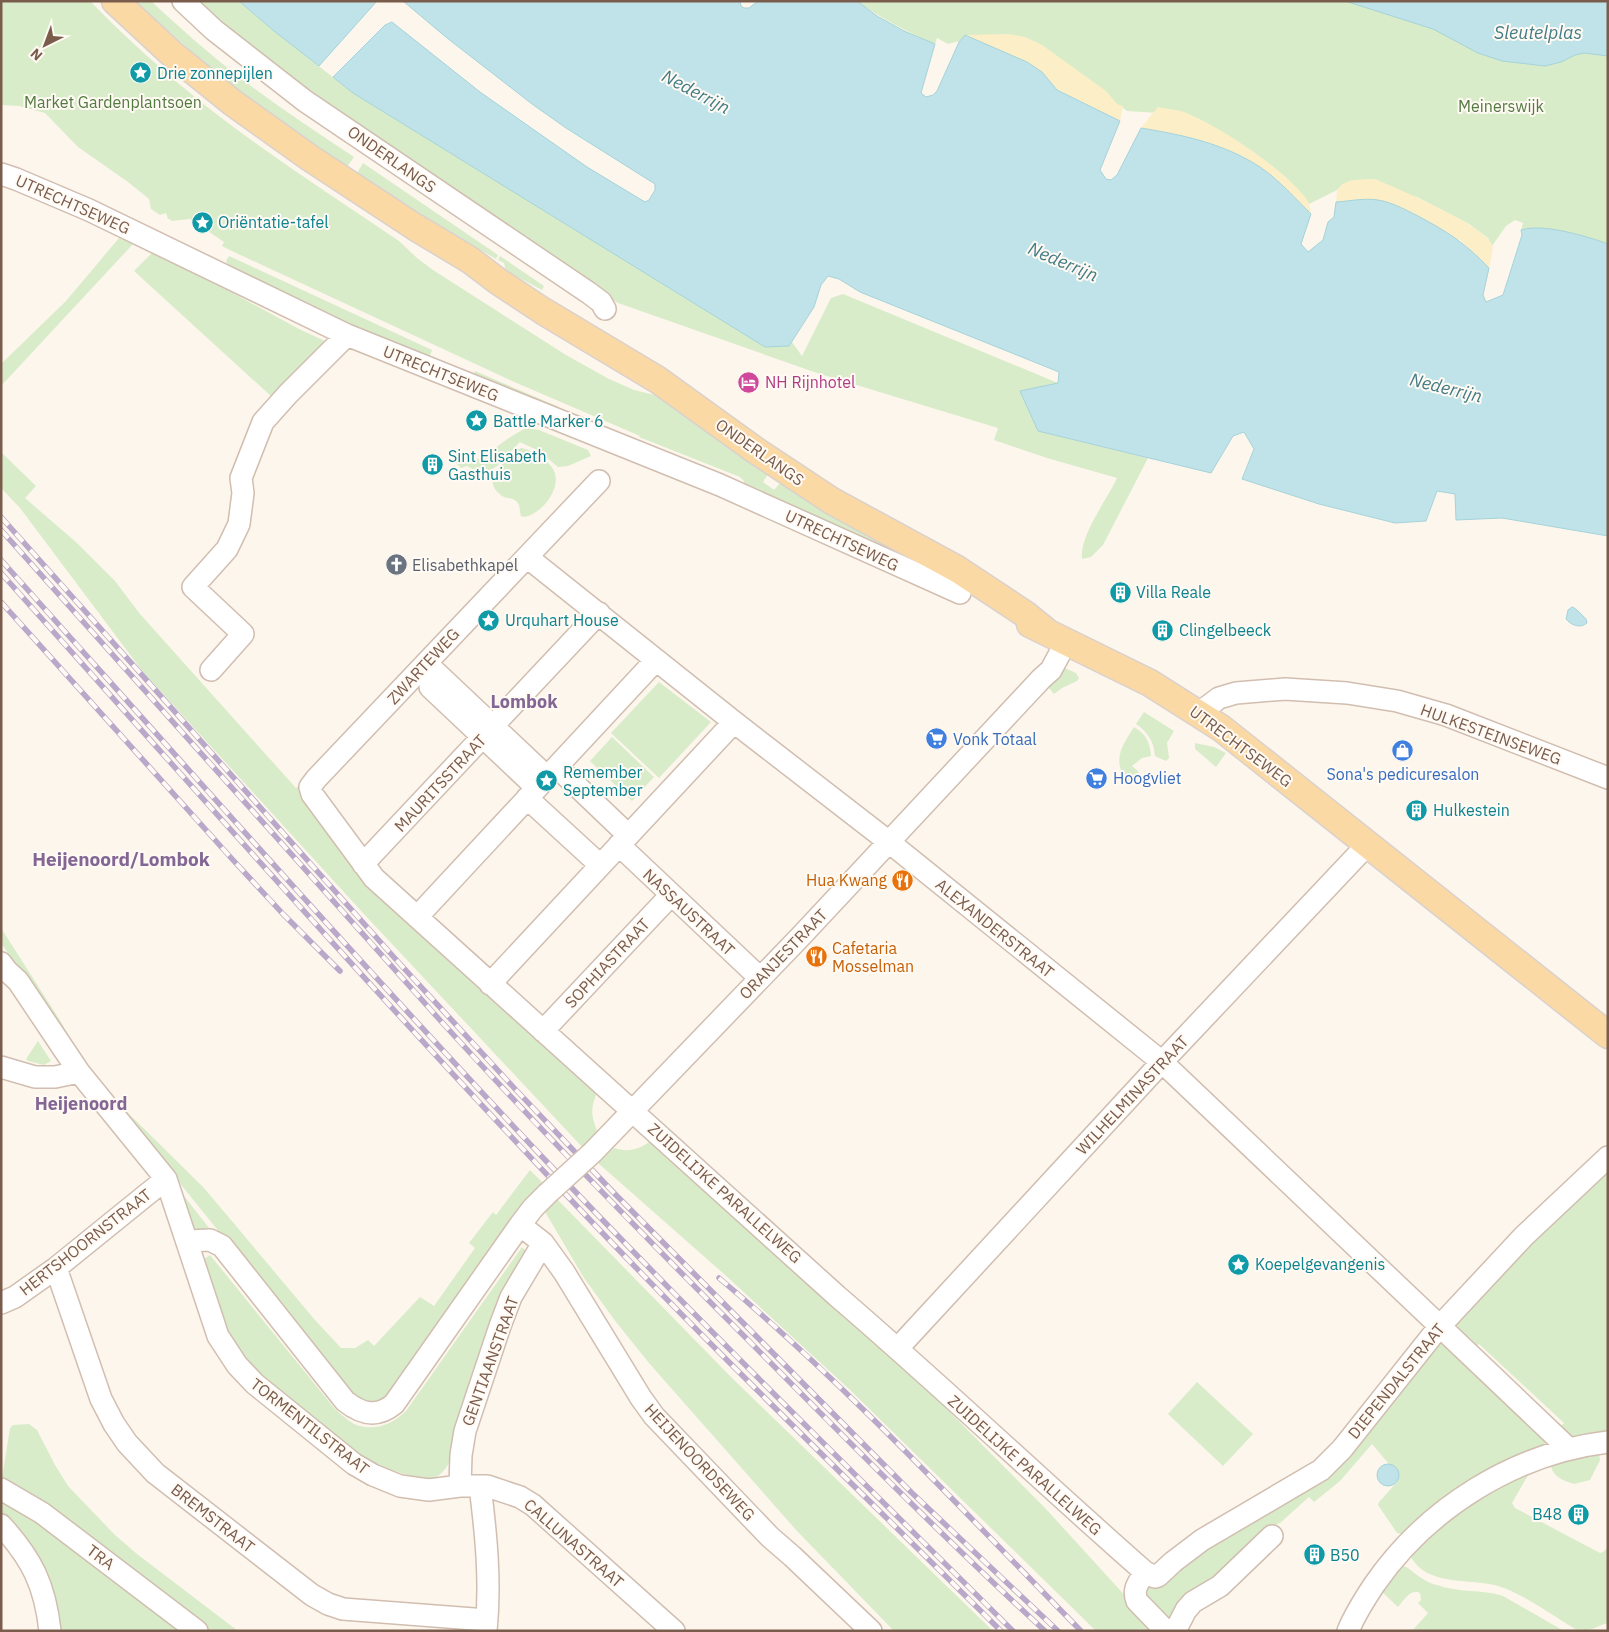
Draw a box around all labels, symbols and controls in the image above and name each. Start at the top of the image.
north arrow [20,20,70,70]
water label: Sleutelplas [1494,21,1582,44]
text: N [27,45,46,65]
place icon: Drie zonnepijlen [129,61,153,85]
place label: Drie zonnepijlen [157,63,273,83]
water label: Nederrijn [658,64,734,119]
park label: Market Gardenplantsoen [24,92,202,112]
park label: Meinerswijk [1458,96,1545,116]
street label: ONDERLANGS [344,121,440,197]
street label: UTRECHTSEWEG [13,170,133,238]
place icon: Oriëntatie-tafel [190,210,214,234]
place label: Oriëntatie-tafel [218,212,329,232]
water label: Nederrijn [1025,237,1102,287]
street label: UTRECHTSEWEG [380,341,502,405]
water label: Nederrijn [1408,367,1485,408]
hotel icon: NH Rijnhotel [737,370,761,394]
place label: NH Rijnhotel [765,372,855,392]
place icon: Battle Marker 6 [465,409,489,433]
place label: Battle Marker 6 [493,411,604,431]
street label: ONDERLANGS [712,414,808,490]
place label: Sint Elisabeth Gasthuis [448,446,547,484]
building icon: Sint Elisabeth Gasthuis [420,453,444,477]
street label: UTRECHTSEWEG [782,505,902,575]
church icon: Elisabethkapel [384,553,408,577]
place label: Elisabethkapel [412,555,518,575]
building icon: Villa Reale [1108,580,1132,604]
place label: Villa Reale [1136,582,1211,602]
place icon: Urquhart House [477,608,501,632]
place label: Urquhart House [505,610,619,630]
building icon: Clingelbeeck [1151,618,1175,642]
place label: Clingelbeeck [1179,620,1272,640]
street label: ZWARTEWEG [383,624,463,708]
district label: Lombok [490,690,558,713]
street label: HULKESTEINSEWEG [1418,699,1564,769]
street label: UTRECHTSEWEG [1186,701,1296,791]
supermarket icon: Vonk Totaal [925,727,949,751]
place label: Vonk Totaal [953,729,1037,749]
street label: MAURITSSTRAAT [390,730,490,836]
shop icon: Sona's pedicuresalon [1391,738,1415,762]
place label: Remember September [563,762,643,800]
place label: Sona's pedicuresalon [1327,764,1479,784]
supermarket icon: Hoogvliet [1085,766,1109,790]
place label: Hoogvliet [1113,768,1181,788]
place icon: Remember September [535,769,559,793]
building icon: Hulkestein [1405,798,1429,822]
place label: Hulkestein [1433,800,1510,820]
district label: Heijenoord/Lombok [32,847,210,871]
street label: NASSAUSTRAAT [639,864,739,960]
restaurant icon: Hua Kwang [891,868,915,892]
place label: Hua Kwang [806,870,888,890]
street label: ALEXANDERSTRAAT [932,874,1058,982]
street label: ORANJESTRAAT [735,905,831,1003]
street label: SOPHIASTRAAT [560,914,654,1012]
place label: Cafetaria Mosselman [832,938,914,976]
restaurant icon: Cafetaria Mosselman [804,945,828,969]
street label: WILHELMINASTRAAT [1072,1031,1192,1159]
district label: Heijenoord [35,1092,127,1115]
street label: ZUIDELIJKE PARALLELWEG [644,1119,806,1267]
street label: HERTSHOORNSTRAAT [15,1184,155,1300]
place icon: Koepelgevangenis [1227,1252,1251,1276]
place label: Koepelgevangenis [1255,1254,1385,1274]
street label: GENTIAANSTRAAT [457,1293,523,1429]
street label: DIEPENDALSTRAAT [1343,1319,1449,1443]
street label: TORMENTILSTRAAT [247,1374,373,1478]
street label: ZUIDELIJKE PARALLELWEG [944,1391,1106,1539]
street label: HEIJENOORDSEWEG [641,1399,759,1525]
street label: BREMSTRAAT [167,1479,259,1557]
street label: CALLUNASTRAAT [520,1494,628,1592]
building icon: B48 [1566,1502,1590,1526]
place label: B48 [1532,1504,1562,1524]
street label: TRA [83,1540,119,1574]
building icon: B50 [1302,1543,1326,1567]
place label: B50 [1330,1545,1360,1565]

